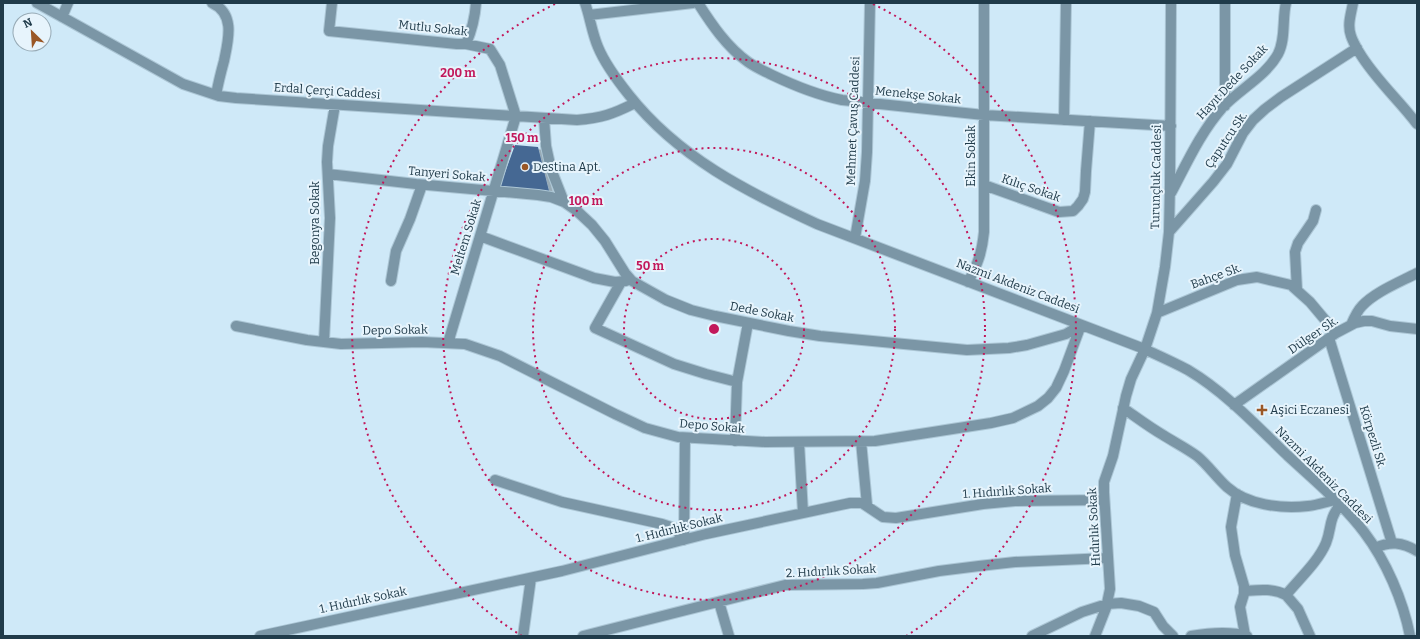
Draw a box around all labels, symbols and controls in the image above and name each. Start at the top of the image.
north arrow [12,12,52,52]
text: N [21,15,35,31]
street label: Mutlu Sokak [398,17,468,39]
street label: Hayıt Dede Sokak [1194,42,1270,122]
street label: Mehmet Çavuş Caddesi [844,56,862,186]
text: 200 m [440,66,476,80]
street label: Erdal Çerçi Caddesi [273,80,381,102]
street label: Menekşe Sokak [874,84,962,106]
street label: Çaputcu Sk. [1202,109,1250,171]
street label: Turunçluk Caddesi [1148,124,1164,229]
street label: Ekin Sokak [964,125,978,187]
text: 150 m [506,131,539,145]
place label: Destina Apt. [533,160,601,174]
marker: Destina Apt. [520,162,530,172]
street label: Tanyeri Sokak [408,164,486,184]
street label: Kılıç Sokak [1000,171,1062,205]
street label: Begonya Sokak [308,181,322,265]
text: 100 m [569,194,604,208]
street label: Meltem Sokak [448,197,484,277]
street label: Nazmi Akdeniz Caddesi [954,256,1082,316]
text: 50 m [636,259,664,273]
street label: Bahçe Sk. [1189,260,1243,292]
street label: Dede Sokak [729,299,795,325]
street label: Dülger Sk. [1286,313,1340,357]
street label: Depo Sokak [362,322,428,338]
centre of rings [707,322,721,336]
place label: Aşici Eczanesi [1270,403,1349,417]
street label: Körpezli Sk. [1357,404,1389,470]
marker: Aşici Eczanesi [1257,405,1267,415]
street label: Depo Sokak [679,416,745,436]
street label: Nazmi Akdeniz Caddesi [1273,424,1376,527]
street label: 1. Hıdırlık Sokak [962,481,1052,501]
street label: Hıdırlık Sokak [1085,487,1103,567]
street label: 1. Hıdırlık Sokak [634,510,724,546]
street label: 2. Hıdırlık Sokak [786,562,877,580]
street label: 1. Hıdırlık Sokak [318,584,408,616]

